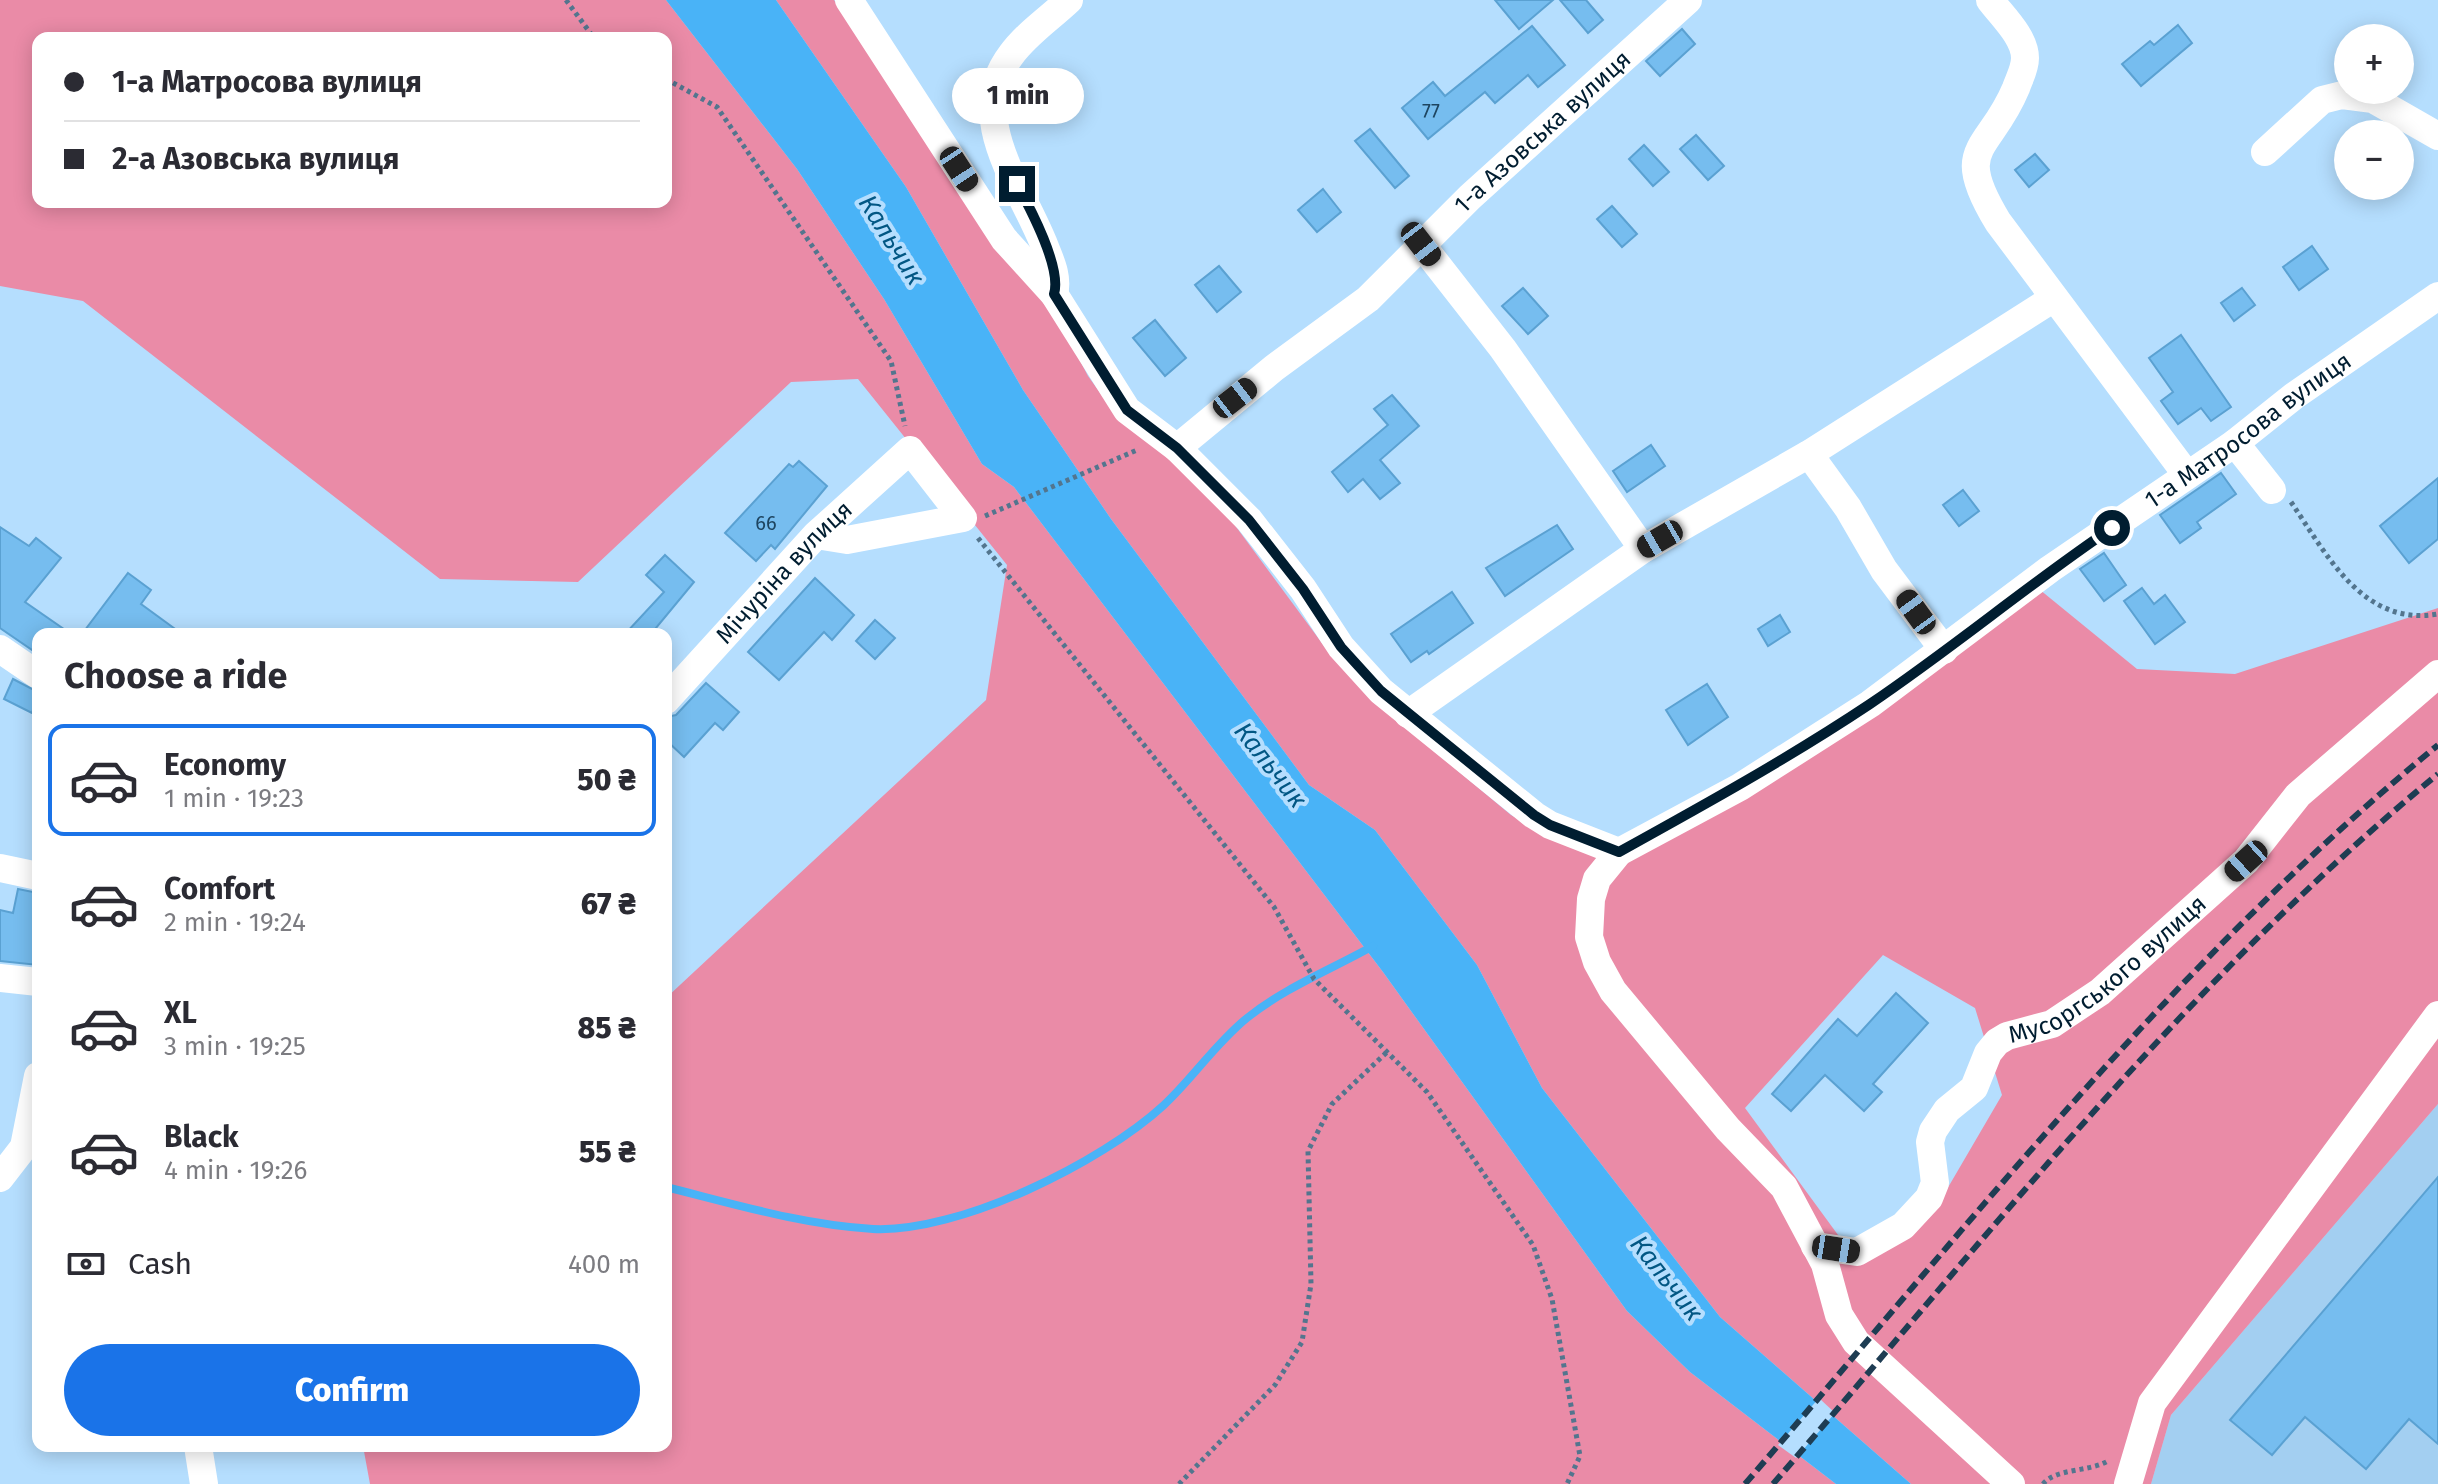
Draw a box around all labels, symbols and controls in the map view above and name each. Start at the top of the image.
map controls [2334,24,2414,200]
button: + [2334,24,2414,104]
street label: 1-а Азовська вулиця [1448,45,1636,219]
text: 1-а Матросова вулиця [112,64,422,100]
callout: 1 min [951,68,1083,124]
text: 1 min [987,80,1049,111]
house number: 77 [1422,99,1440,123]
button: − [2334,120,2414,200]
text: 2-а Азовська вулиця [112,141,399,177]
car [936,142,982,196]
route end [999,166,1035,202]
water label: Кальчик [852,189,931,291]
car [1397,218,1445,270]
street label: 1-а Матросова вулиця [2140,347,2356,514]
car [1209,374,1261,422]
street label: Мічуріна вулиця [710,495,858,649]
route start [2094,510,2130,546]
house number: 66 [755,511,777,535]
car [1633,517,1687,561]
car [1892,586,1940,638]
text: Choose a ride [64,654,287,698]
water label: Кальчик [1227,716,1314,815]
icon: car [68,744,140,816]
text: Economy [164,747,286,783]
text: 50 ₴ [577,762,636,798]
text: 1 min · 19:23 [164,783,304,814]
car [2220,836,2272,886]
icon: car [68,868,140,940]
text: Comfort [164,871,275,907]
text: 67 ₴ [581,886,636,922]
street label: Мусоргського вулиця [2005,890,2212,1049]
text: 2 min · 19:24 [164,907,306,938]
icon: car [68,992,140,1064]
text: XL [164,995,197,1031]
text: 85 ₴ [577,1010,636,1046]
text: 3 min · 19:25 [164,1031,306,1062]
icon: car [68,1116,140,1188]
text: Black [164,1119,239,1155]
text: 55 ₴ [579,1134,636,1170]
text: 4 min · 19:26 [164,1155,307,1186]
water label: Кальчик [1623,1229,1710,1328]
car [1810,1233,1862,1265]
icon: cash [64,1242,108,1286]
text: Cash [128,1246,192,1282]
text: 400 m [568,1249,640,1280]
button: Confirm [64,1344,640,1436]

